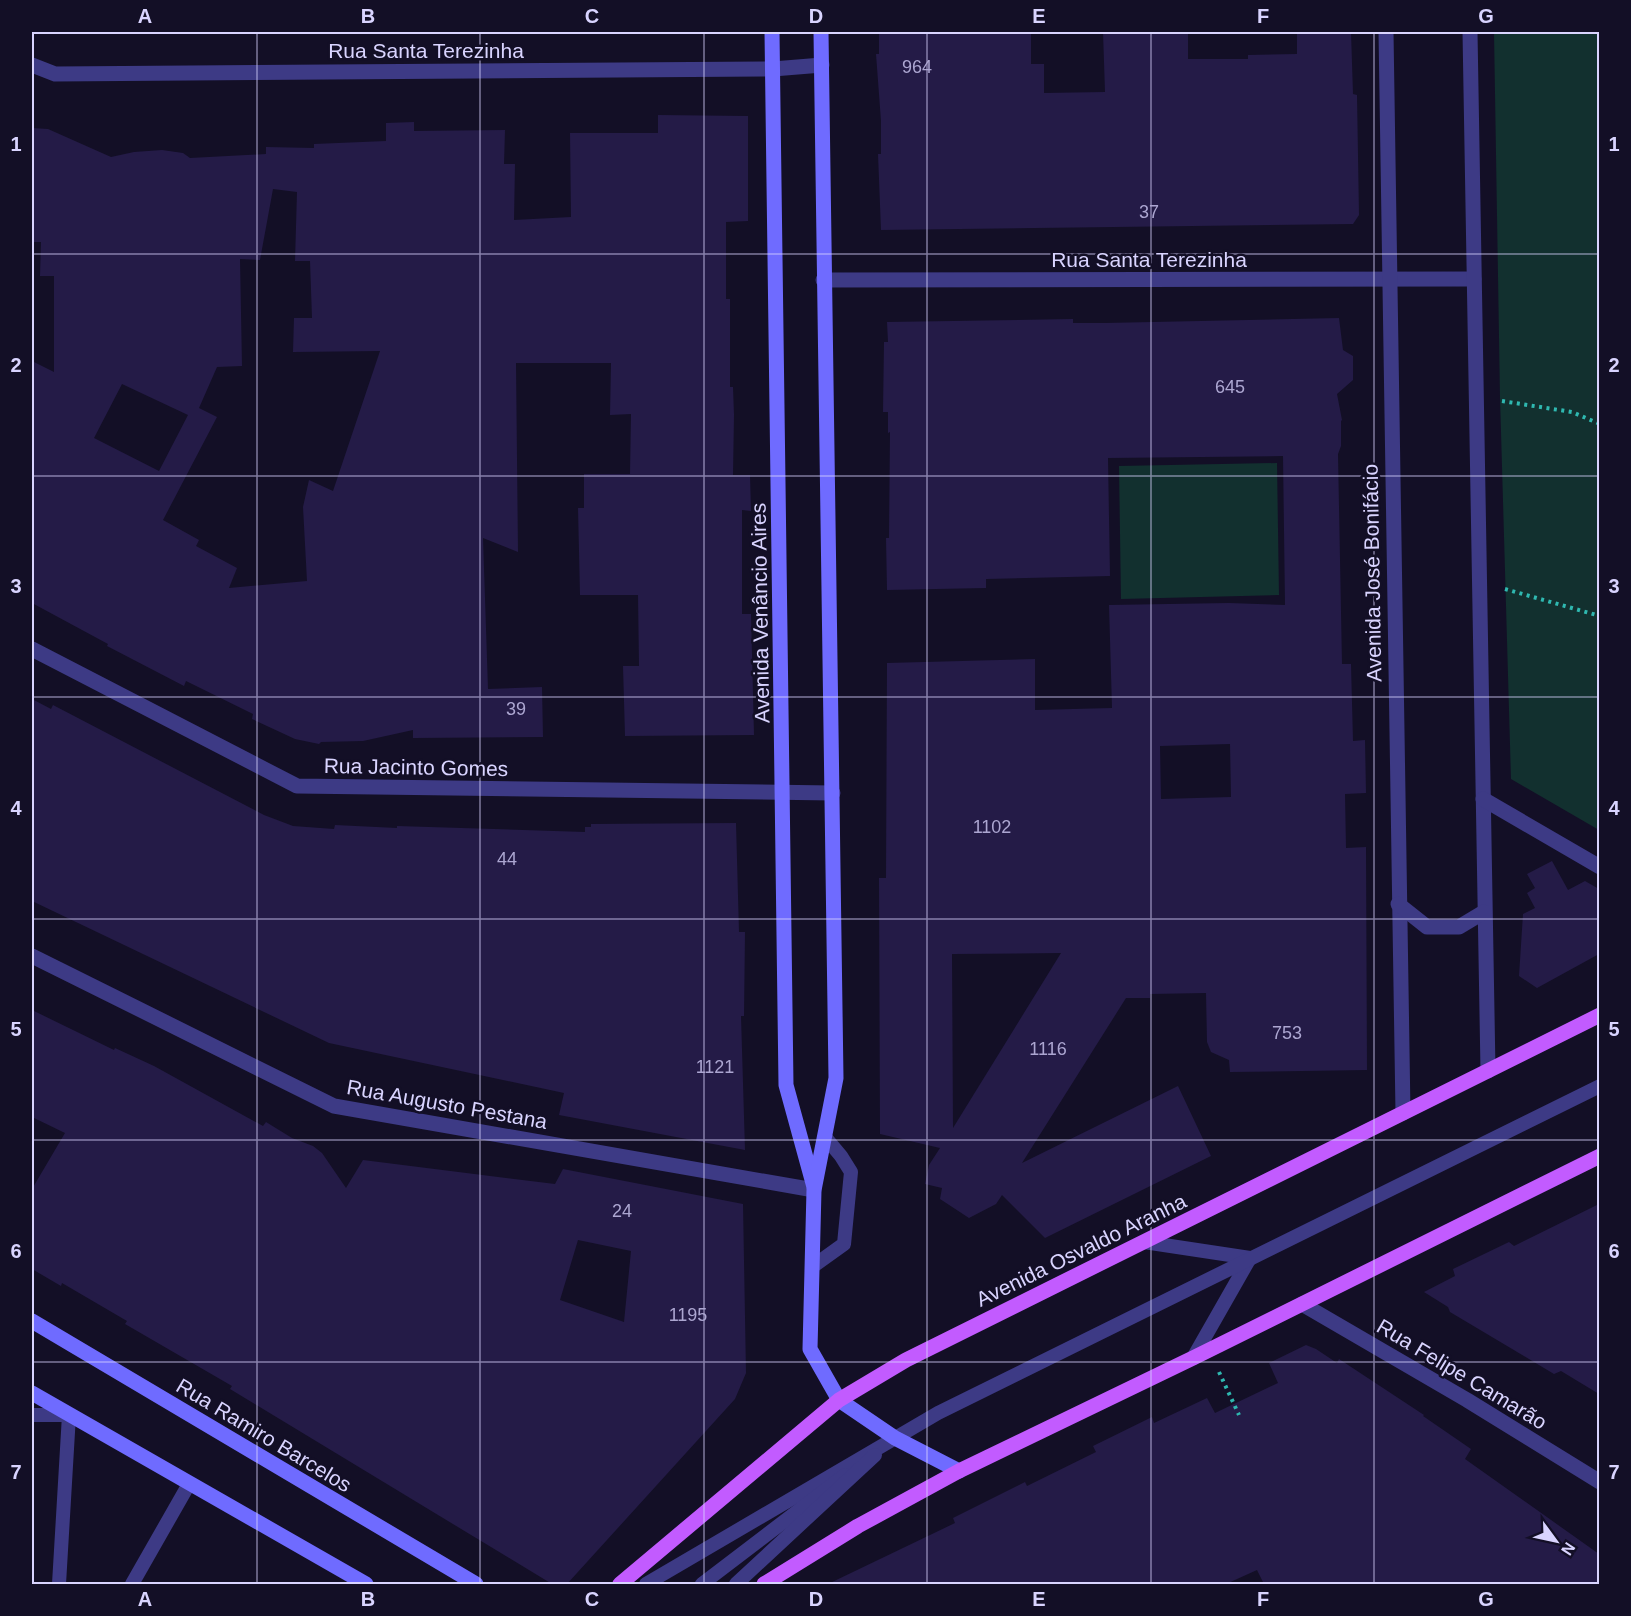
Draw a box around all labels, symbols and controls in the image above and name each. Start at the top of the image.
text: A [138,5,152,27]
text: B [361,5,375,27]
text: C [585,5,599,27]
text: D [809,5,823,27]
text: E [1032,5,1046,27]
text: F [1257,5,1269,27]
text: G [1478,5,1494,27]
street label: Rua Santa Terezinha [328,39,524,62]
house number: 964 [902,57,932,77]
text: 1 [10,133,22,155]
text: 1 [1608,133,1620,155]
house number: 37 [1139,202,1159,222]
street label: Rua Santa Terezinha [1051,248,1247,271]
text: 2 [10,354,22,376]
text: 2 [1608,354,1620,376]
house number: 645 [1215,377,1245,397]
street label: Avenida José Bonifácio [1359,464,1385,682]
street label: Avenida Venâncio Aires [747,503,773,723]
text: 3 [10,575,22,597]
text: 3 [1608,575,1620,597]
house number: 39 [506,699,526,719]
street label: Rua Jacinto Gomes [324,754,508,780]
text: 4 [10,797,22,819]
text: 4 [1608,797,1620,819]
house number: 1102 [973,817,1011,837]
house number: 44 [497,849,517,869]
text: 5 [10,1018,22,1040]
text: 5 [1608,1018,1620,1040]
house number: 753 [1272,1023,1302,1043]
house number: 1116 [1029,1039,1067,1059]
house number: 1121 [696,1057,734,1077]
street label: Rua Augusto Pestana [345,1075,549,1133]
street label: Avenida Osvaldo Aranha [972,1189,1190,1311]
house number: 24 [612,1201,632,1221]
text: 6 [10,1240,22,1262]
text: 6 [1608,1240,1620,1262]
house number: 1195 [669,1305,707,1325]
street label: Rua Felipe Camarão [1373,1314,1551,1434]
street label: Rua Ramiro Barcelos [173,1374,355,1496]
text: 7 [10,1461,22,1483]
text: 7 [1608,1461,1620,1483]
north arrow [1526,1511,1586,1571]
text: N [1558,1539,1578,1558]
text: A [138,1588,152,1610]
text: B [361,1588,375,1610]
text: C [585,1588,599,1610]
text: D [809,1588,823,1610]
text: E [1032,1588,1046,1610]
text: F [1257,1588,1269,1610]
text: G [1478,1588,1494,1610]

